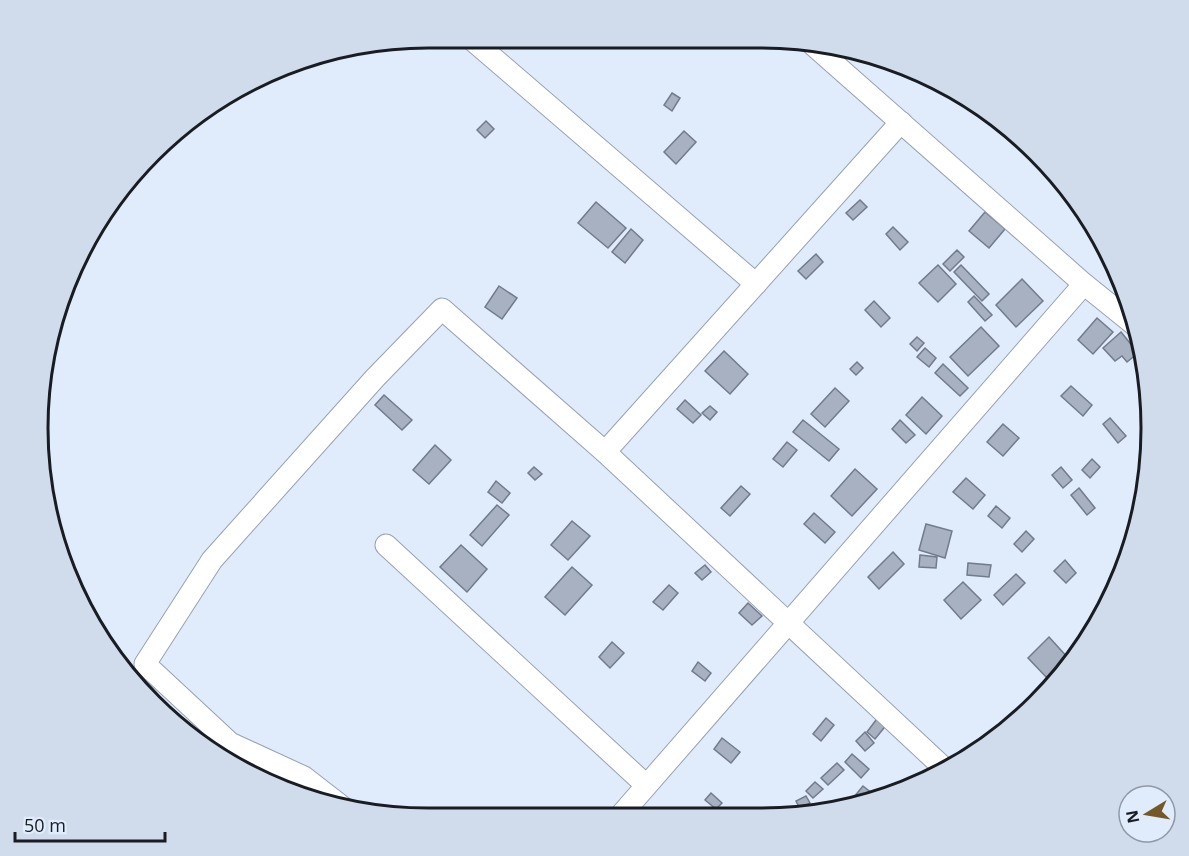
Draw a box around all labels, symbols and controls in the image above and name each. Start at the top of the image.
north arrow [1117,784,1177,844]
scale bar [15,805,165,843]
text: N [1120,808,1144,825]
text: 50 m [24,813,66,837]

